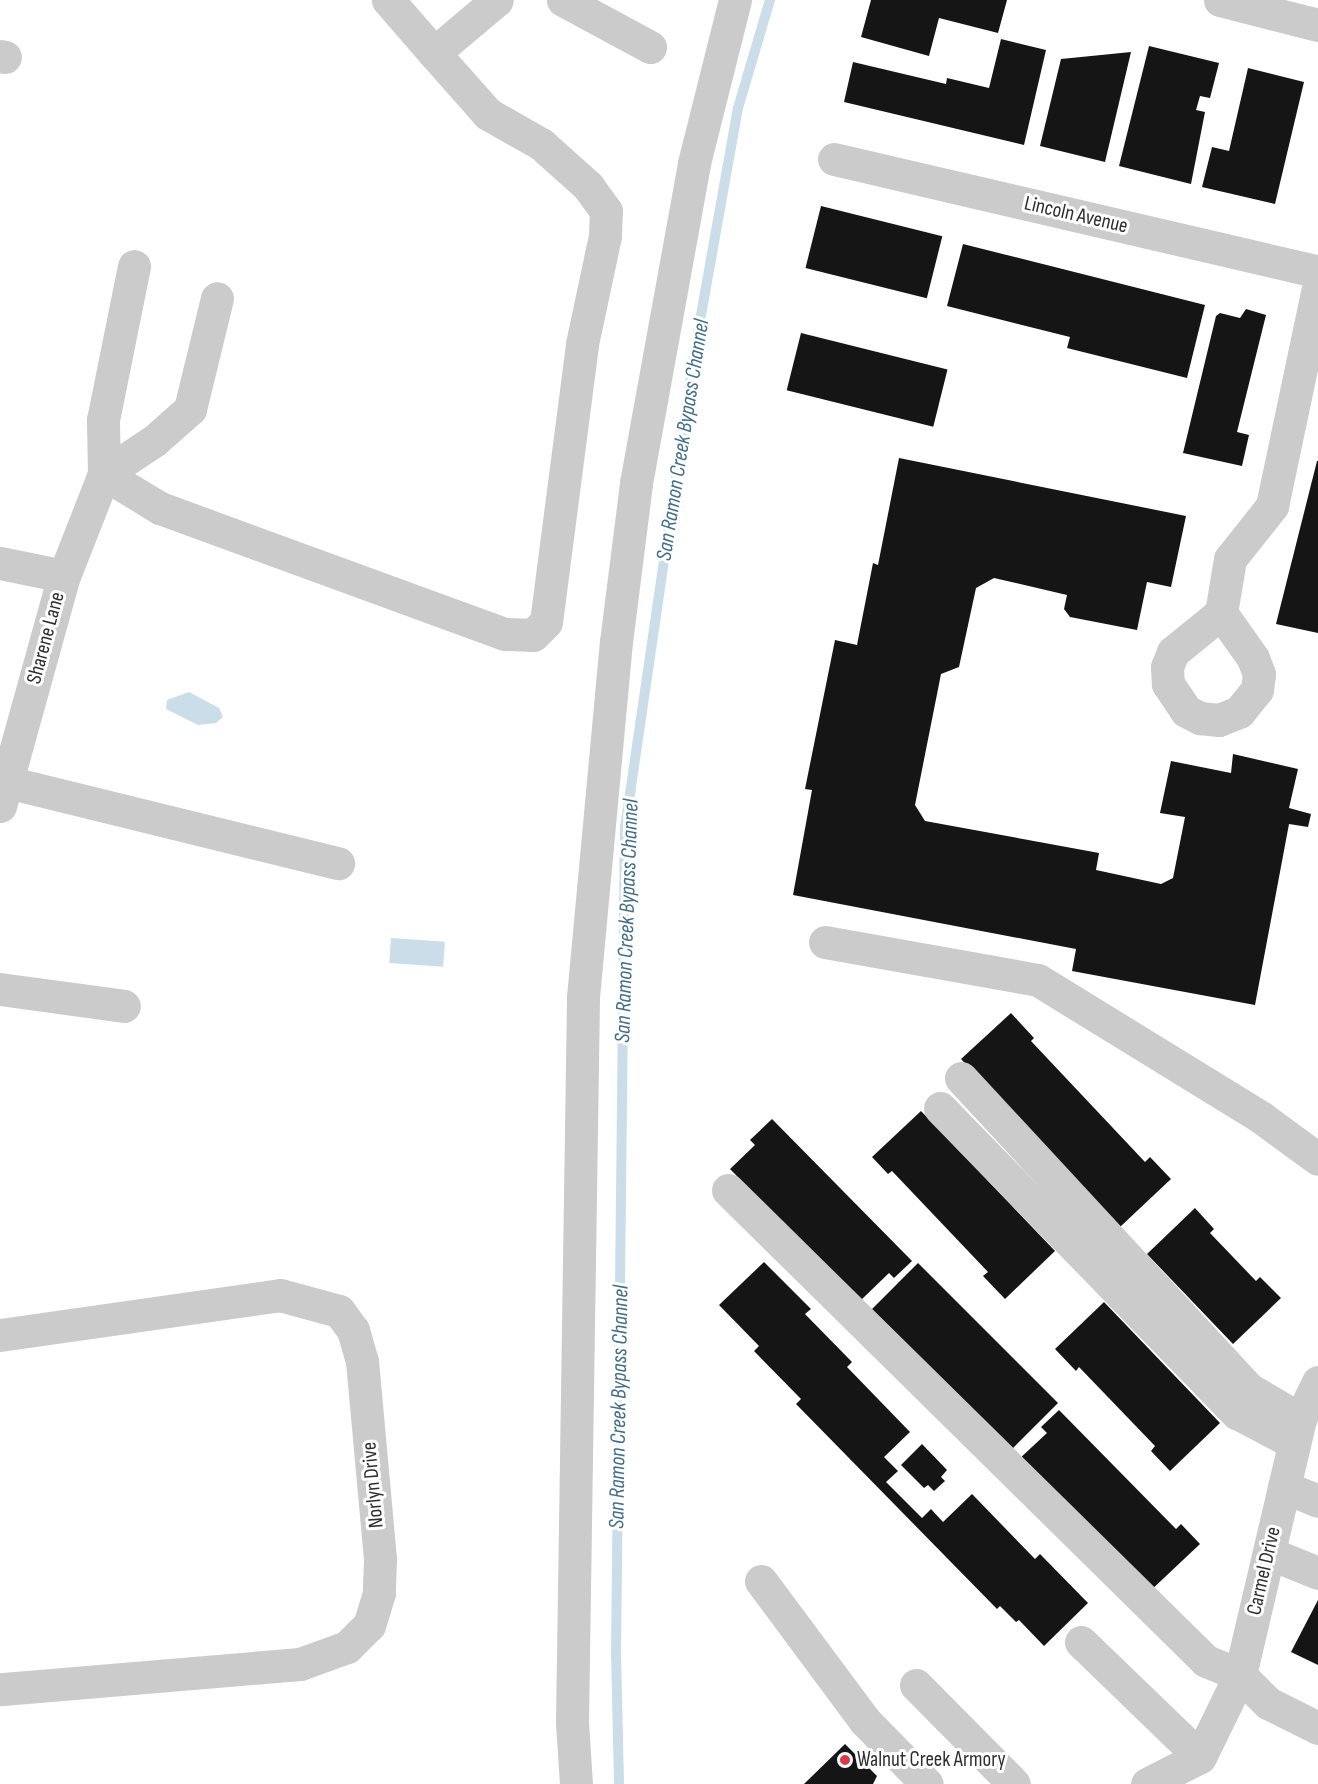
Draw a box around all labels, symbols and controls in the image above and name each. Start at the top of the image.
street label: Lincoln Avenue [1022,191,1130,239]
water label: San Ramon Creek Bypass Channel [651,317,715,563]
street label: Sharene Lane [22,589,70,687]
water label: San Ramon Creek Bypass Channel [610,799,644,1043]
water label: San Ramon Creek Bypass Channel [604,1285,634,1529]
street label: Norlyn Drive [357,1441,389,1529]
street label: Carmel Drive [1242,1524,1286,1618]
place label: Walnut Creek Armory [857,1747,1006,1773]
marker: Walnut Creek Armory [838,1753,852,1767]

